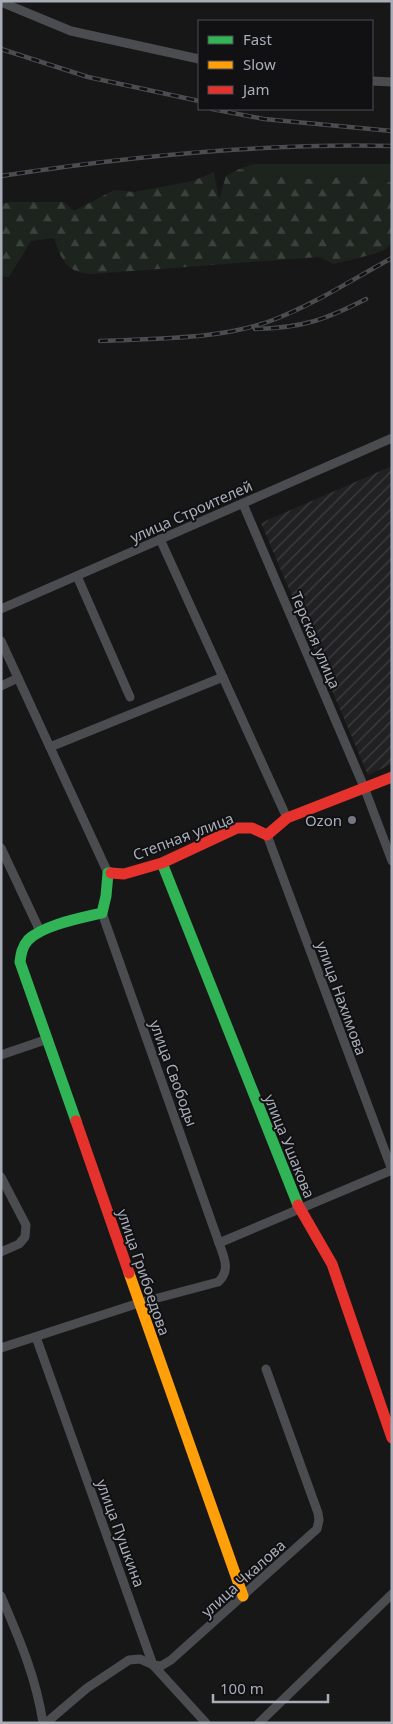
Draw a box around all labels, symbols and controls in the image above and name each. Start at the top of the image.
legend [198,20,373,110]
text: Fast [243,29,272,49]
text: Slow [243,54,276,74]
text: Jam [241,79,270,99]
street label: улица Строителей [127,475,255,547]
street label: Терская улица [287,588,345,692]
street label: Степная улица [130,808,236,864]
place label: Ozon [305,810,342,830]
marker: Ozon [346,814,358,826]
street label: улица Нахимова [312,938,372,1058]
street label: улица Свободы [146,1017,202,1129]
street label: улица Ушакова [260,1091,320,1201]
street label: улица Грибоедова [113,1206,175,1338]
street label: улица Пушкина [92,1476,150,1590]
street label: улица Чкалова [197,1535,289,1621]
scale bar [213,1672,328,1704]
text: 100 m [220,1678,264,1698]

